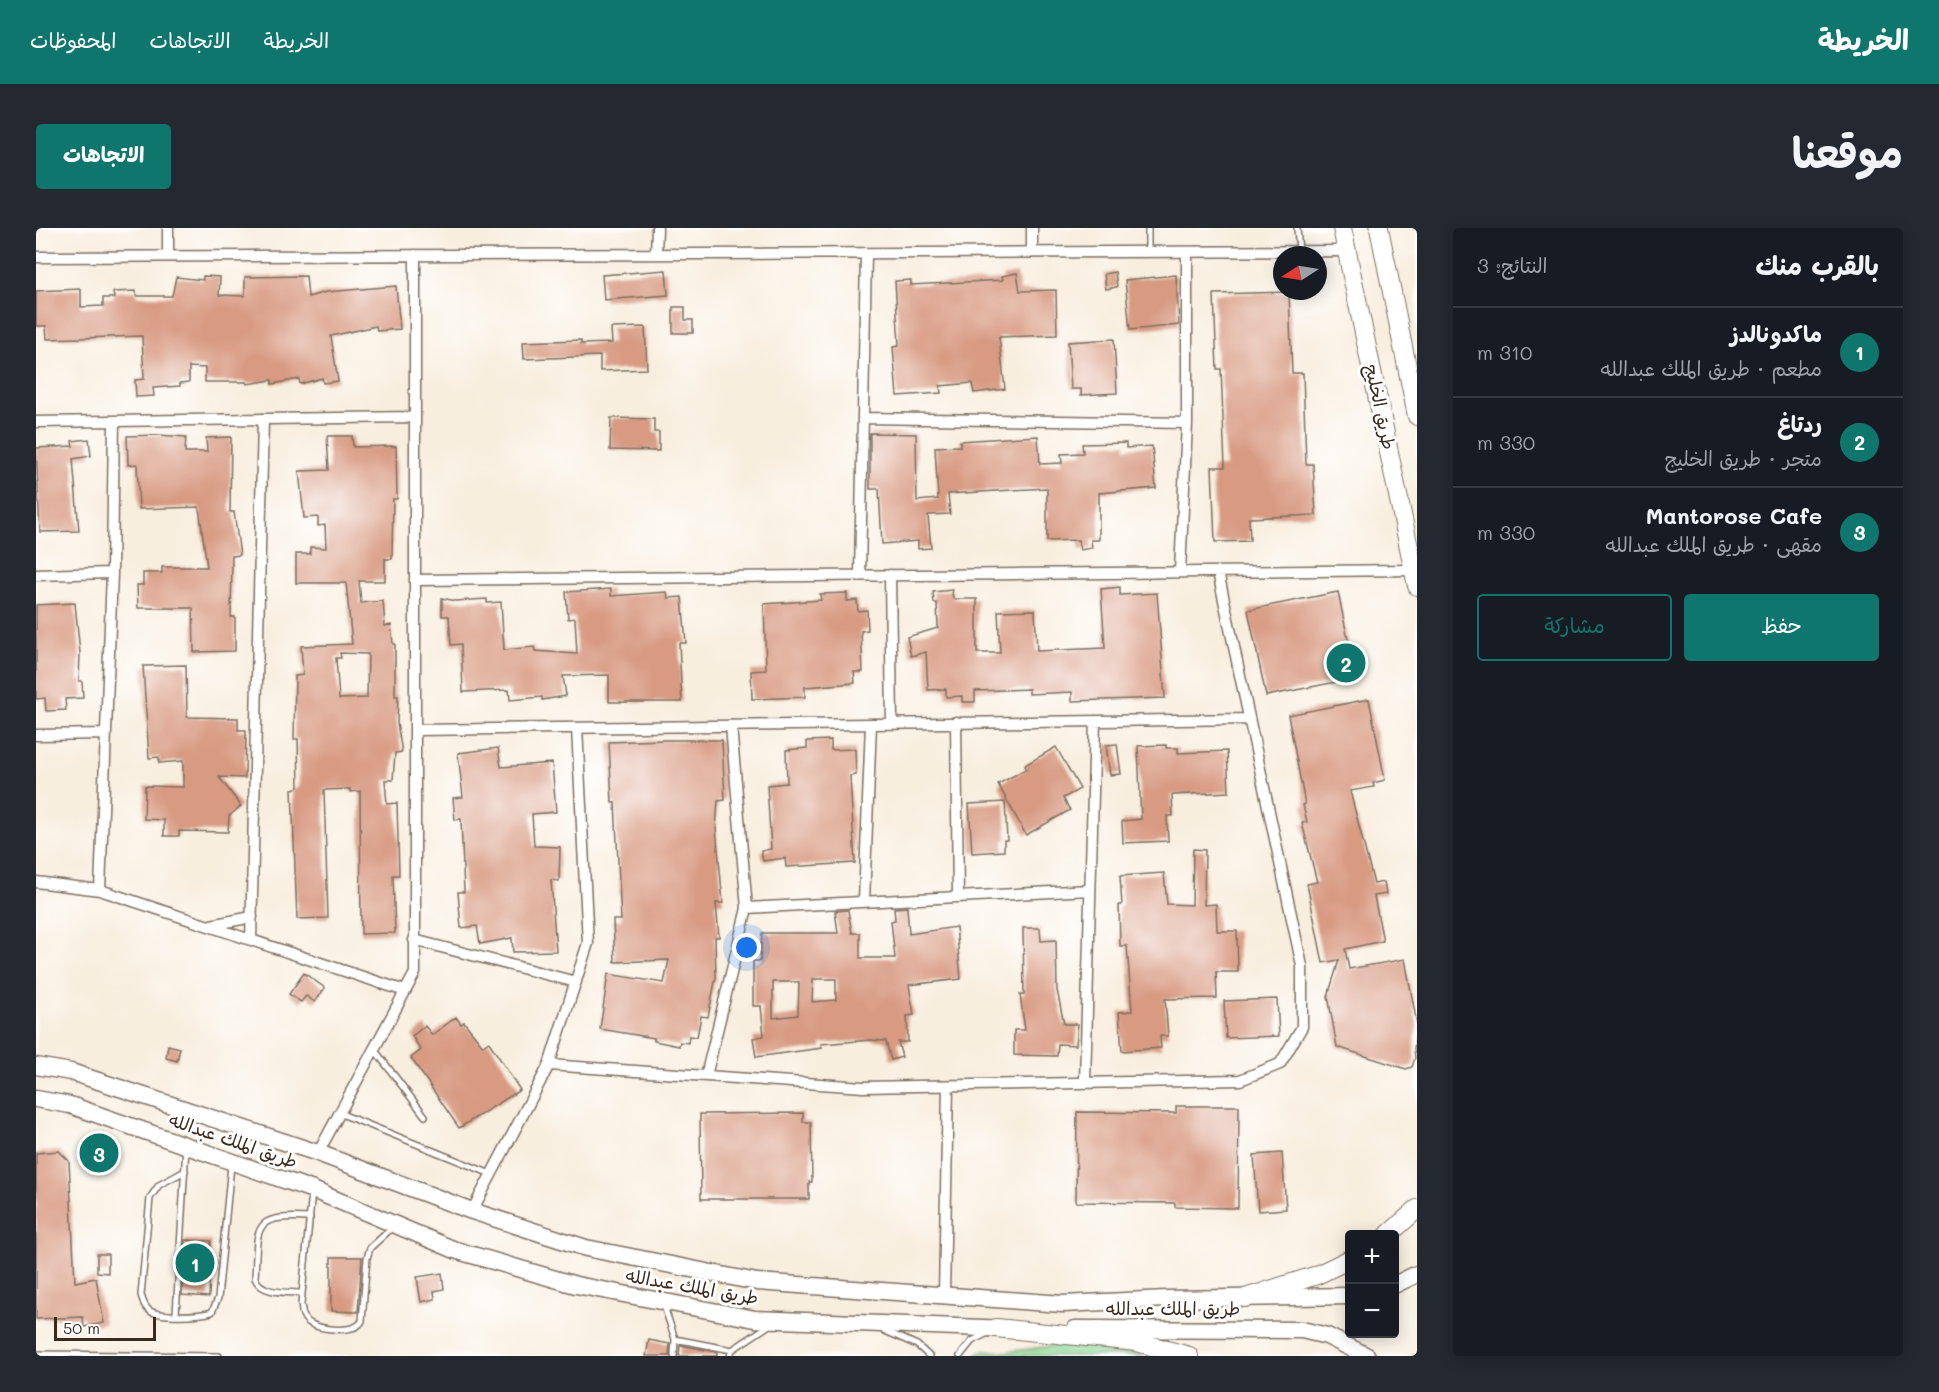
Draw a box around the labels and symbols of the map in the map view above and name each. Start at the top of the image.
north arrow [1273,246,1327,300]
street label: طريق الخليج [1359,362,1402,452]
pin: 2 [1326,640,1366,686]
your location [732,933,761,962]
street label: طريق الملك عبدالله [166,1107,301,1173]
pin: 3 [80,1130,118,1176]
pin: 1 [176,1240,214,1286]
street label: طريق الملك عبدالله [624,1263,760,1309]
street label: طريق الملك عبدالله [1106,1296,1240,1320]
scale bar [54,1314,156,1342]

